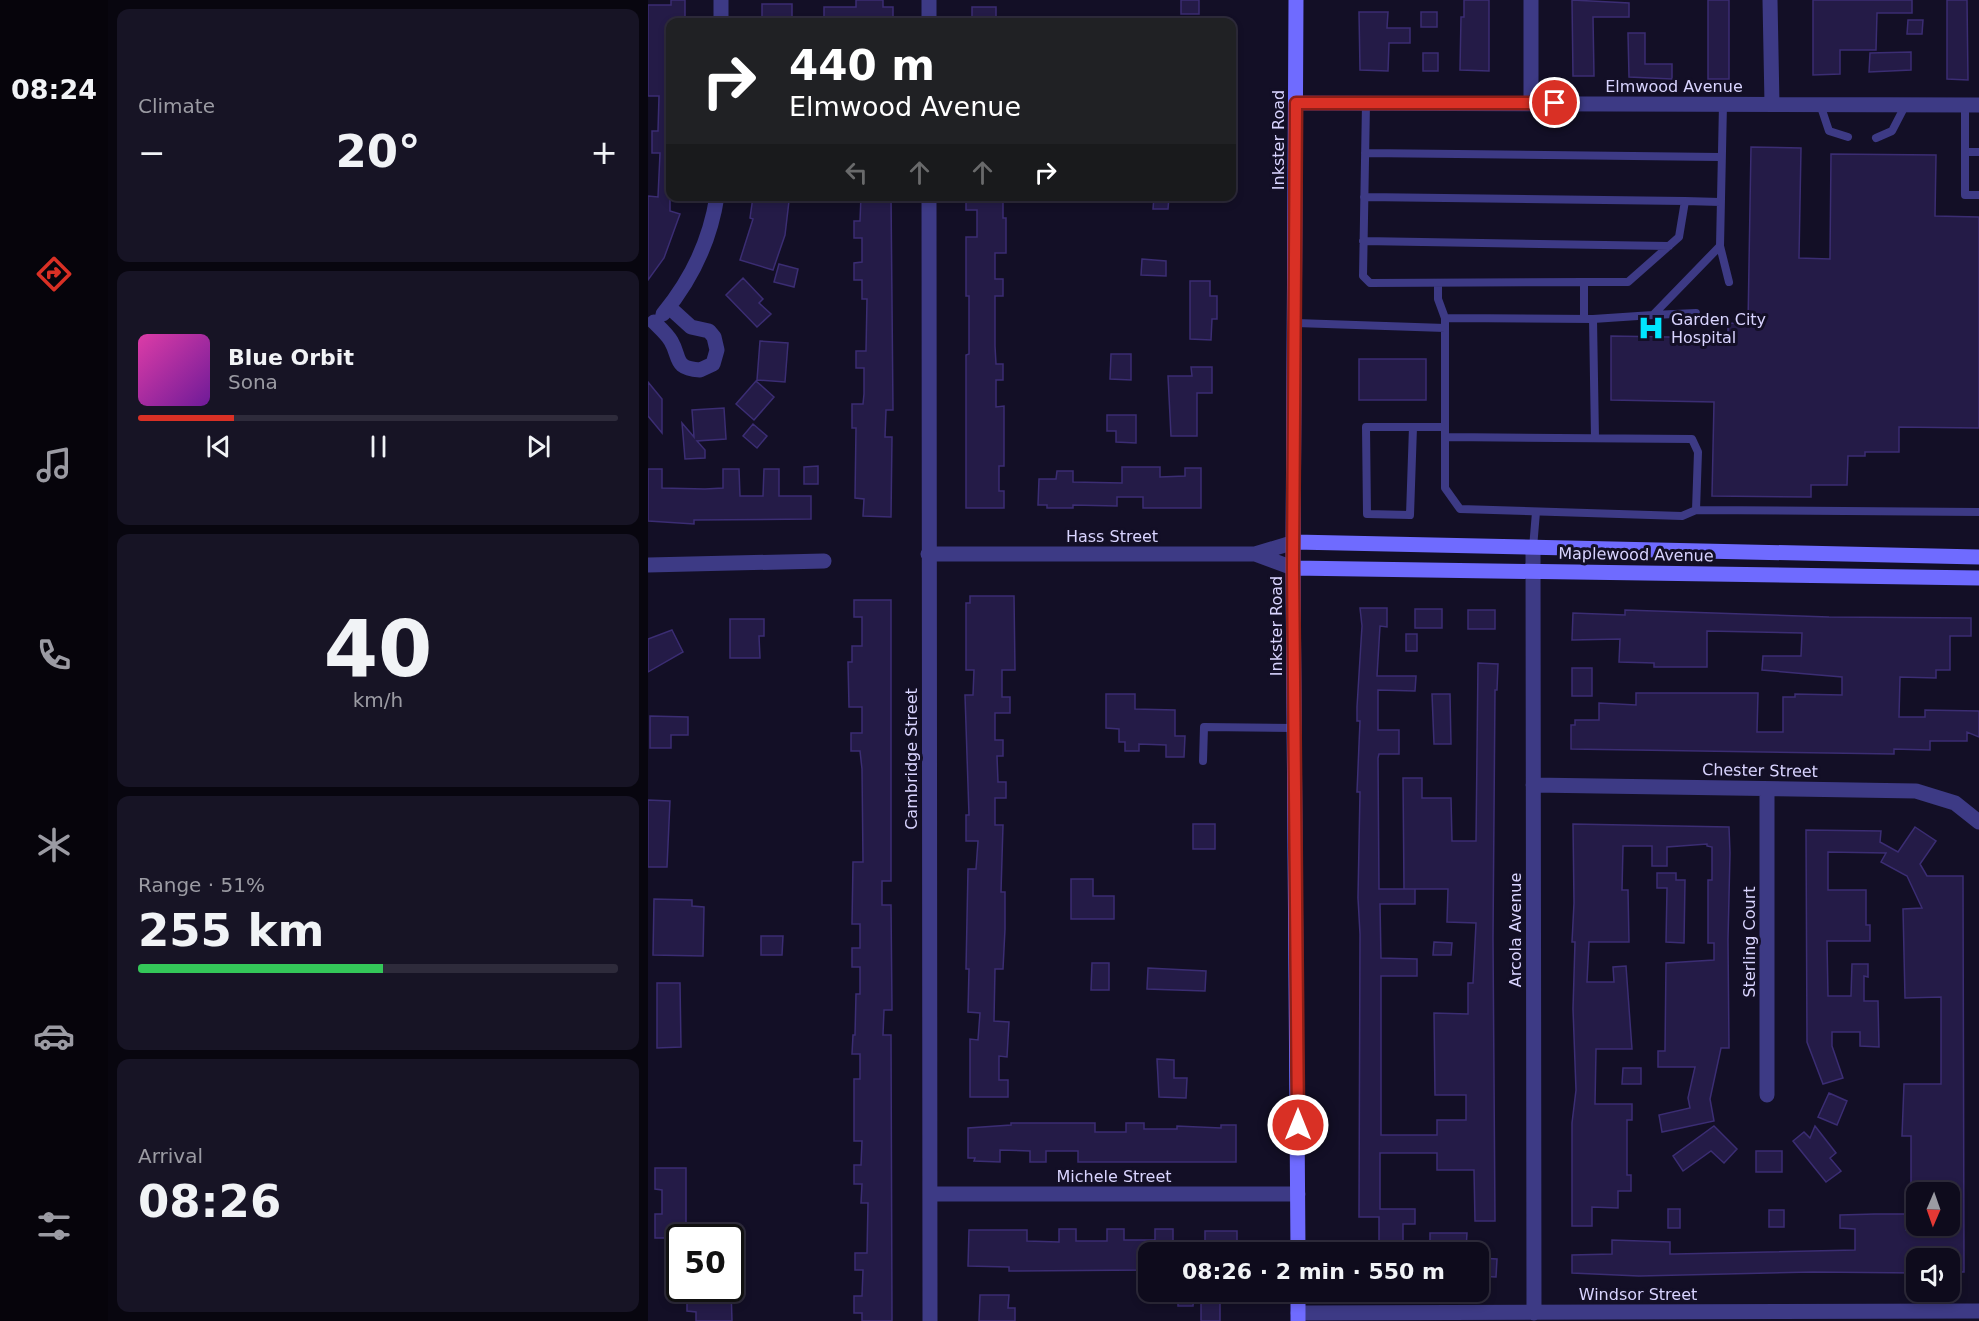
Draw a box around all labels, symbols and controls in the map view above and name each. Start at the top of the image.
text: 440 m [789,41,935,90]
icon: right [690,42,768,120]
text: 08:24 [11,74,97,105]
pin [1529,77,1580,128]
street label: Elmwood Avenue [1605,77,1743,96]
icon: arrive [1538,86,1571,119]
street label: Inkster Road [1269,90,1288,190]
text: Elmwood Avenue [789,91,1021,122]
text: Climate [138,94,215,118]
text: 20° [335,125,421,178]
text: − [138,133,166,172]
text: + [590,133,618,172]
icon: left [840,156,873,189]
icon: ahead [903,156,936,189]
icon: ahead [966,156,999,189]
icon: right [1029,156,1062,189]
icon: directions [33,253,75,295]
place label: Garden City Hospital [1671,310,1766,347]
hospital icon: Garden City Hospital [1636,313,1666,343]
text: Blue Orbit [228,345,354,370]
text: Sona [228,370,278,394]
icon: previous [202,430,235,463]
icon: pause [362,430,395,463]
icon: next [522,430,555,463]
icon: music [33,444,75,486]
street label: Hass Street [1066,527,1158,546]
street label: Maplewood Avenue [1558,544,1714,565]
street label: Inkster Road [1267,576,1286,676]
text: 40 [324,604,432,694]
icon: phone [33,634,75,676]
text: km/h [353,688,403,712]
street label: Cambridge Street [902,688,921,830]
street label: Chester Street [1702,760,1818,781]
icon: climate [33,824,75,866]
text: Range · 51% [138,873,265,897]
street label: Arcola Avenue [1506,873,1525,987]
street label: Sterling Court [1740,886,1759,998]
text: 255 km [138,904,324,957]
icon: car [33,1015,75,1057]
position arrow [1266,1093,1330,1157]
text: Arrival [138,1144,203,1168]
street label: Michele Street [1056,1167,1172,1186]
text: 08:26 [138,1175,281,1228]
north arrow [1906,1182,1960,1236]
map controls [1906,1182,1960,1302]
icon: filters [33,1205,75,1247]
speed limit sign: 50 [666,1224,744,1302]
button: sound [1906,1248,1960,1302]
text: 08:26 · 2 min · 550 m [1182,1259,1445,1284]
street label: Windsor Street [1579,1285,1697,1304]

